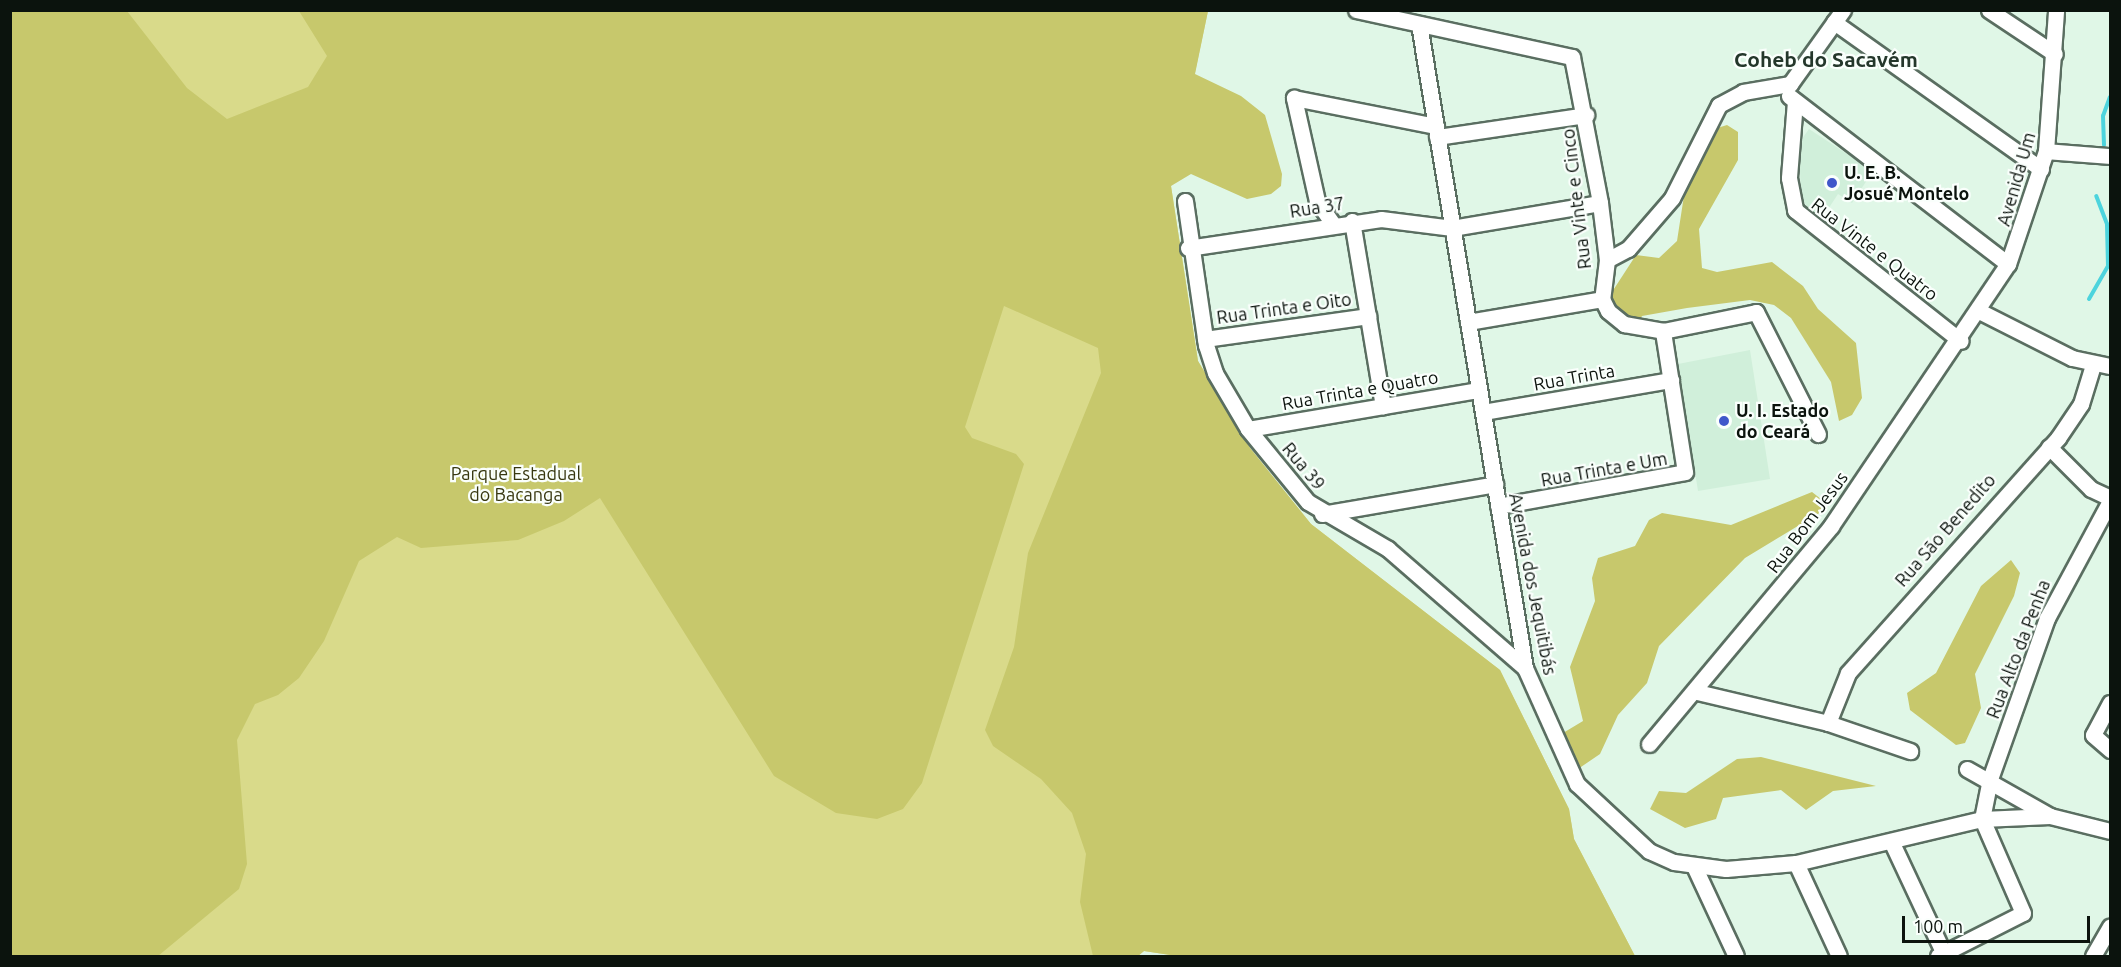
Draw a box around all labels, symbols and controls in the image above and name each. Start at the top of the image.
district label: Coheb do Sacavém [1734,46,1918,72]
street label: Rua Vinte e Cinco [1557,128,1595,270]
street label: Avenida Um [1992,130,2040,228]
place label: U. E. B. Josué Montelo [1844,162,1969,204]
marker: U. E. B. Josué Montelo [1825,176,1839,190]
street label: Rua 37 [1288,192,1346,222]
street label: Rua Vinte e Quatro [1807,193,1943,305]
street label: Rua Trinta e Oito [1215,288,1353,328]
street label: Rua Trinta [1532,359,1616,395]
street label: Rua Trinta e Quatro [1280,366,1440,414]
place label: U. I. Estado do Ceará [1736,400,1829,442]
marker: U. I. Estado do Ceará [1717,414,1731,428]
street label: Rua 39 [1278,438,1330,494]
street label: Rua Trinta e Um [1539,447,1669,491]
park label: Parque Estadual do Bacanga [451,463,581,506]
street label: Rua Bom Jesus [1762,467,1852,577]
street label: Rua São Benedito [1890,469,2000,591]
street label: Avenida dos Jequitibás [1505,491,1561,677]
street label: Rua Alto da Penha [1982,577,2054,721]
scale bar [1905,904,2092,942]
text: 100 m [1913,916,1963,936]

